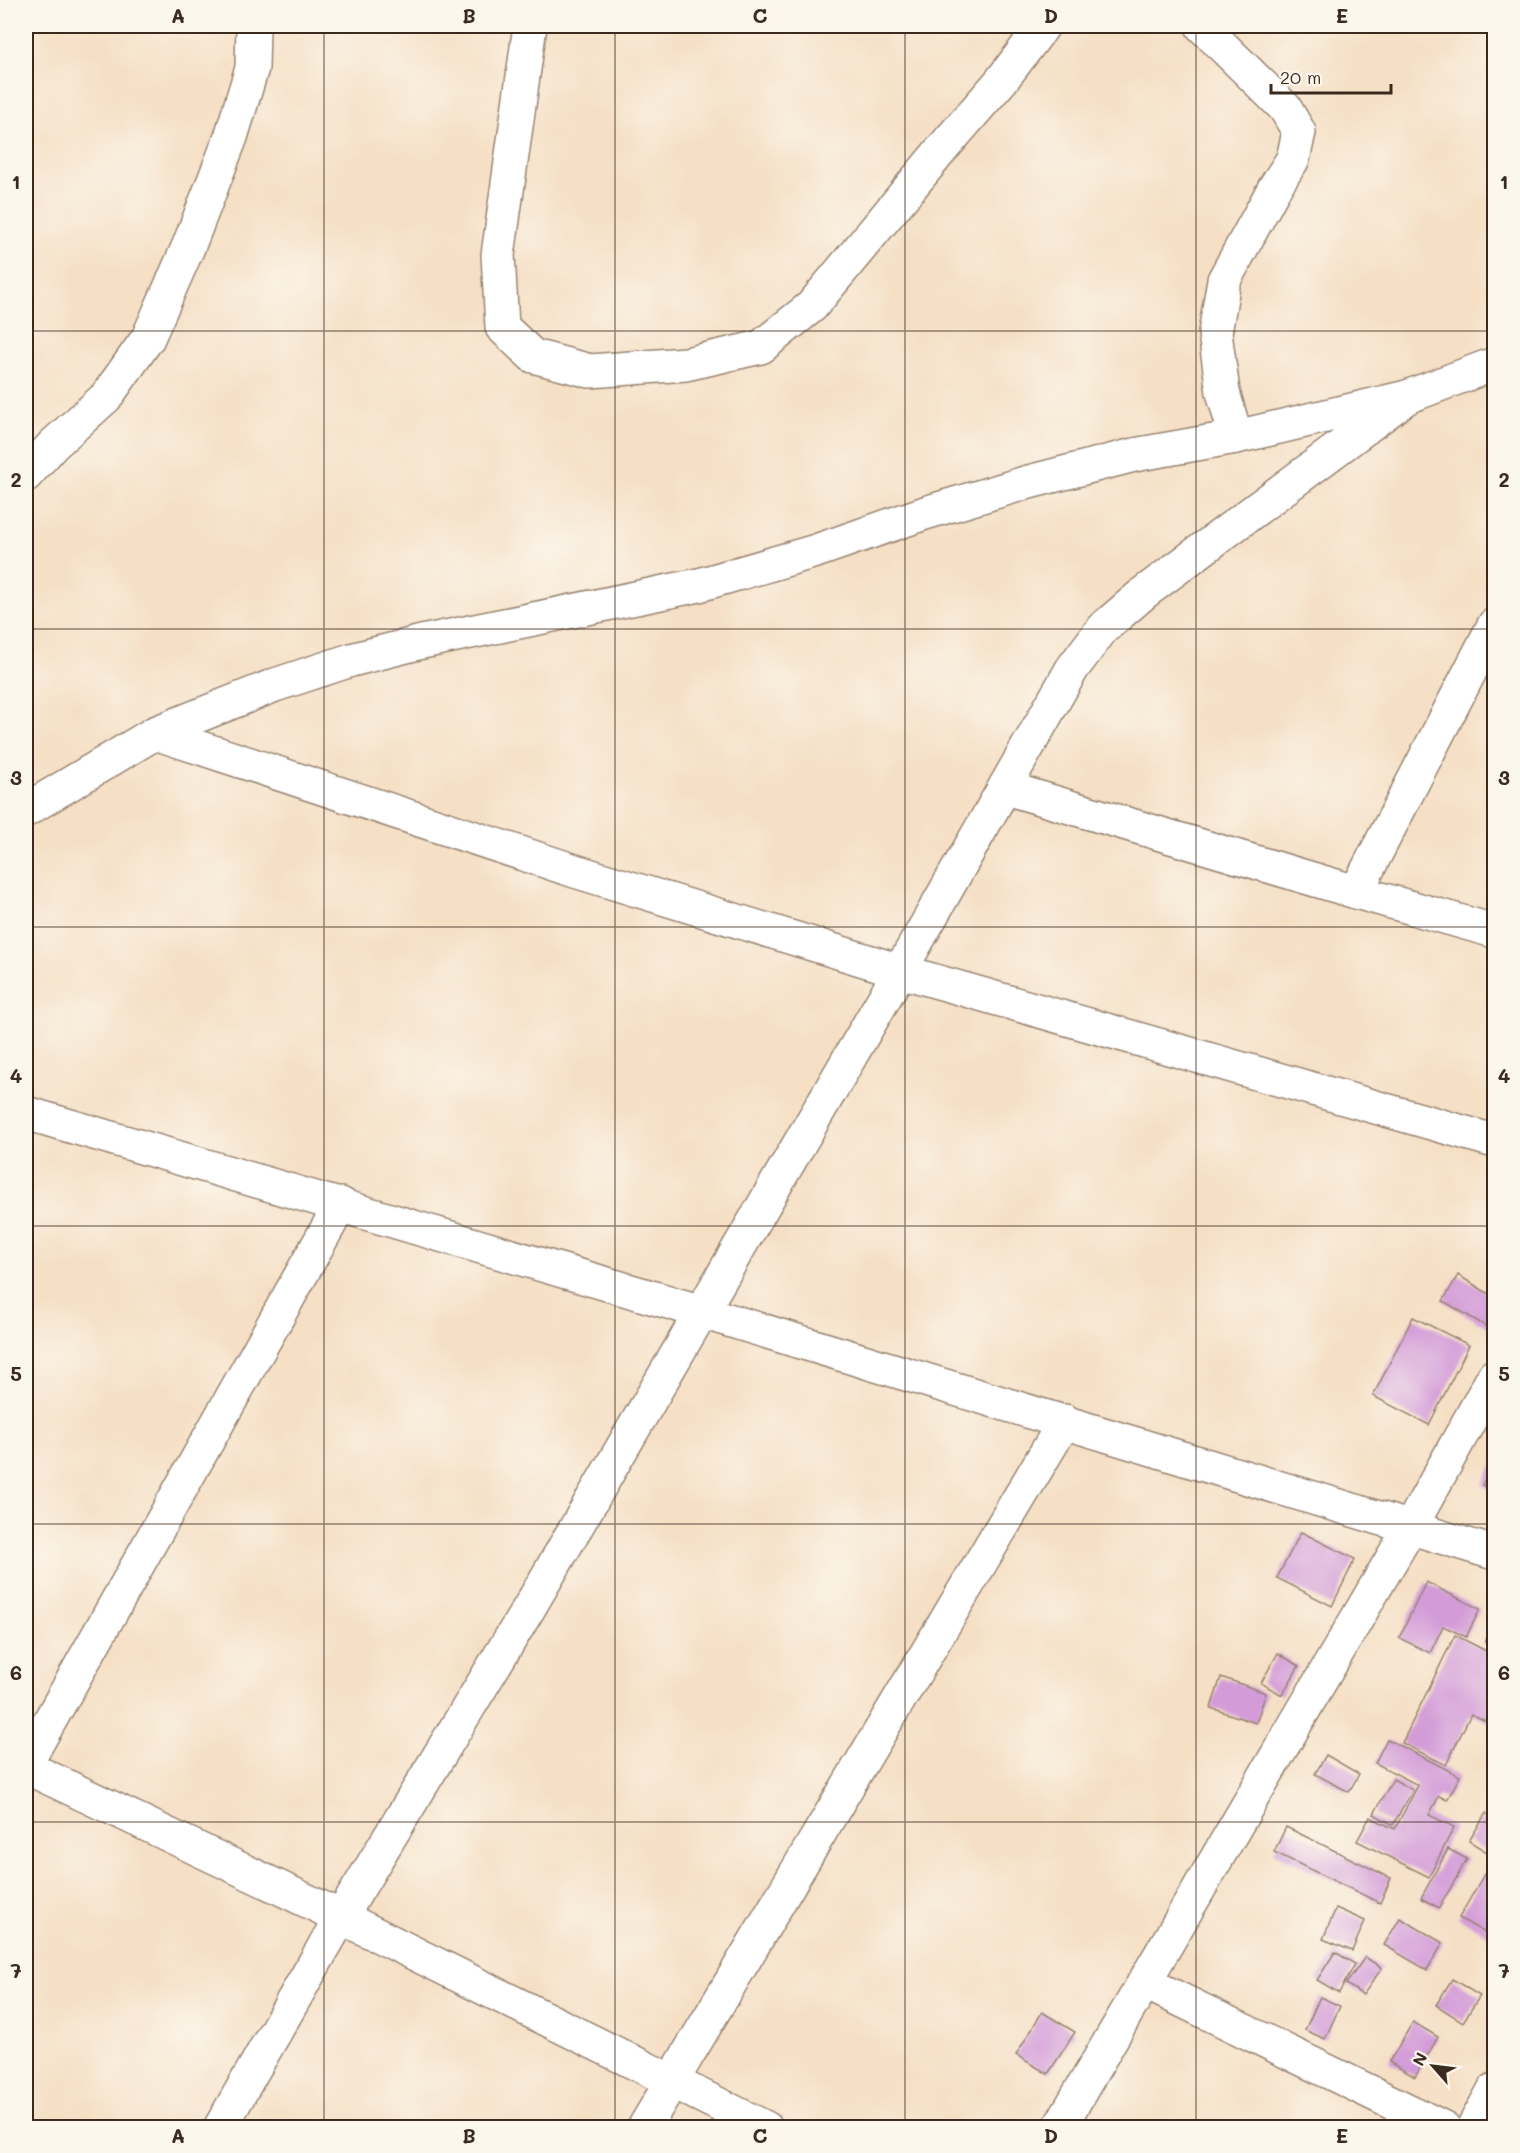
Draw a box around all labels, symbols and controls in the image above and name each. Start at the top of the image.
text: A [171,2,185,28]
text: B [462,2,476,28]
text: C [753,2,768,28]
text: D [1044,2,1058,28]
text: E [1336,2,1348,28]
scale bar [1271,57,1391,95]
text: 20 m [1280,65,1321,89]
text: 1 [12,168,20,194]
text: 1 [1500,168,1508,194]
text: 2 [10,466,22,492]
text: 2 [1498,466,1510,492]
text: 3 [10,764,22,790]
text: 3 [1498,764,1510,790]
text: 4 [10,1062,23,1088]
text: 4 [1498,1062,1511,1088]
text: 5 [10,1360,22,1386]
text: 5 [1498,1360,1510,1386]
text: 6 [10,1659,22,1685]
text: 6 [1498,1659,1510,1685]
text: 7 [10,1957,22,1983]
text: 7 [1498,1957,1510,1983]
north arrow [1403,2036,1463,2096]
text: N [1407,2048,1431,2069]
text: A [171,2122,185,2148]
text: B [462,2122,476,2148]
text: C [753,2122,768,2148]
text: D [1044,2122,1058,2148]
text: E [1336,2122,1348,2148]

